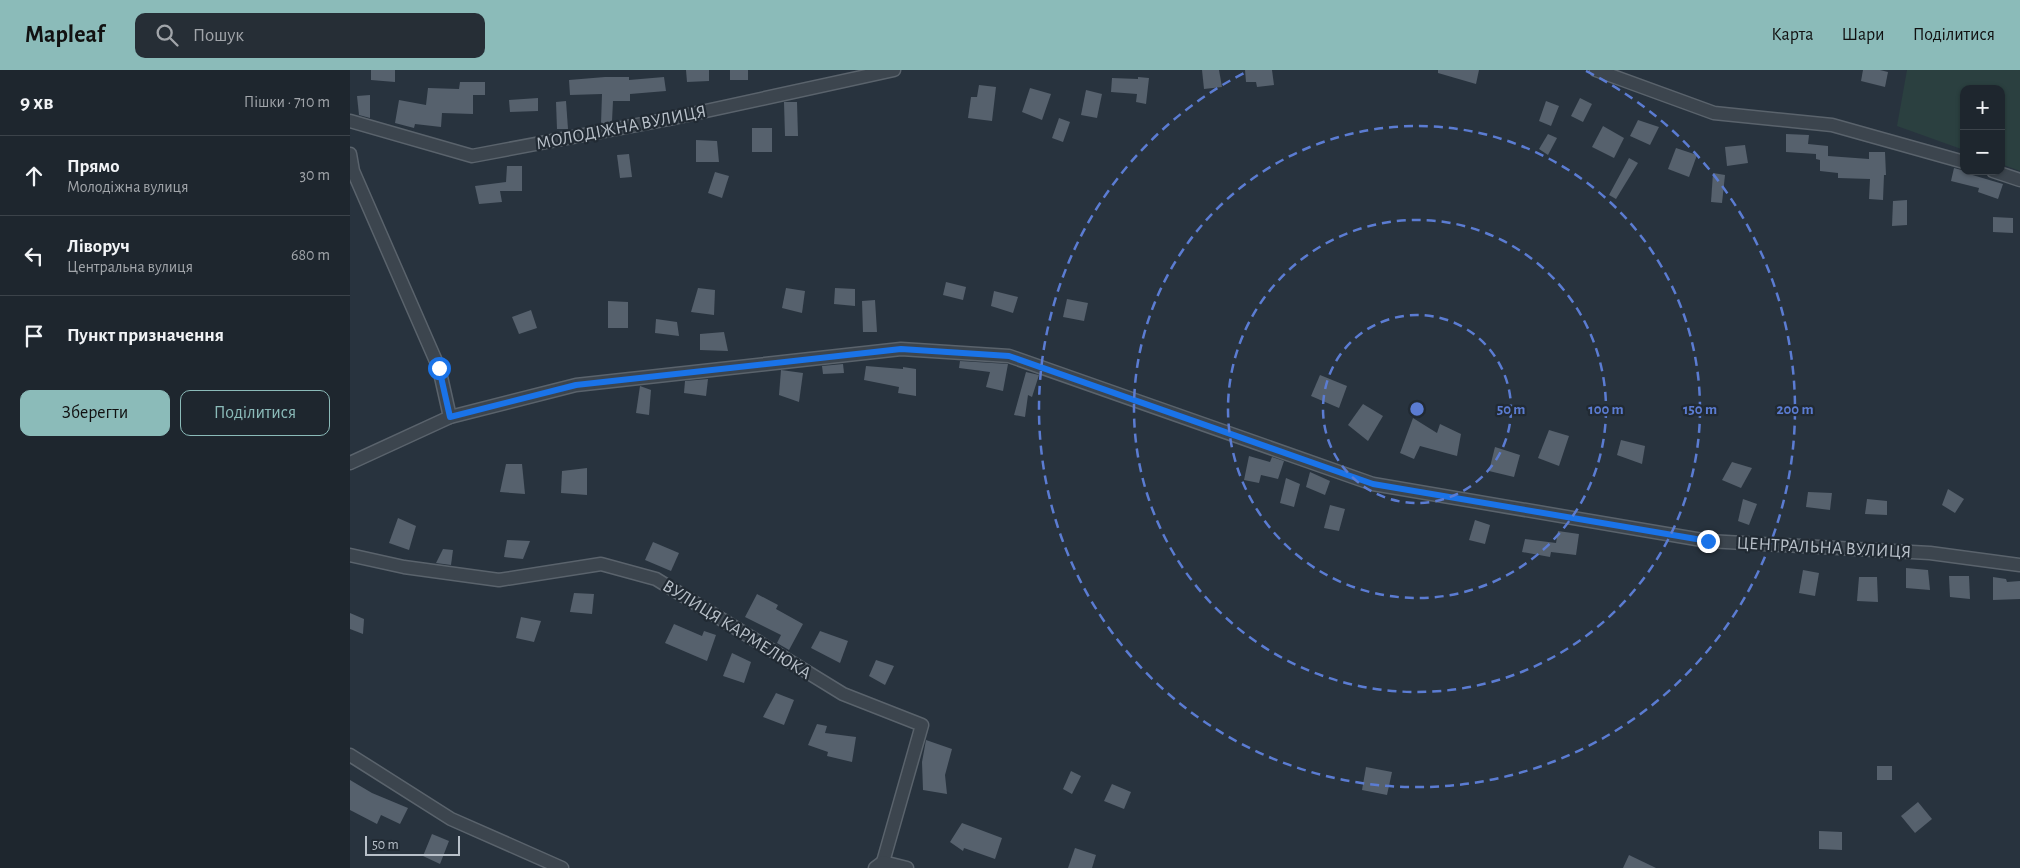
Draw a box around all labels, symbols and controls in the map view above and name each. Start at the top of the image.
search box [135,13,485,58]
icon: search [153,21,181,49]
text: Mapleaf [25,23,105,47]
text: Пошук [193,26,244,45]
text: Карта [1771,26,1813,44]
text: Шари [1841,26,1885,44]
text: Поділитися [1913,26,1995,44]
map controls [1960,85,2005,175]
button: + [1960,85,2005,130]
text: 9 хв [20,92,53,113]
text: Пішки · 710 m [244,94,330,110]
street label: МОЛОДІЖНА ВУЛИЦЯ [535,103,708,153]
button: − [1960,130,2005,175]
text: Прямо [67,157,120,176]
icon: ahead [20,162,48,190]
text: 30 m [300,167,330,183]
text: Молодіжна вулиця [67,179,189,195]
text: Ліворуч [67,237,130,256]
icon: left [20,242,48,270]
text: 680 m [291,247,330,263]
text: Центральна вулиця [67,259,193,275]
icon: arrive [20,322,48,350]
text: Пункт призначення [67,326,224,345]
route start [428,357,451,380]
button: Зберегти [20,390,170,436]
button: Поділитися [180,390,330,436]
centre of rings [1408,400,1426,418]
text: 50 m [1497,402,1525,417]
text: 100 m [1588,402,1624,417]
text: 150 m [1683,402,1717,417]
text: 200 m [1776,402,1814,417]
route end [1697,530,1720,553]
street label: ЦЕНТРАЛЬНА ВУЛИЦЯ [1736,534,1912,562]
street label: ВУЛИЦЯ КАРМЕЛЮКА [659,577,814,683]
scale bar [365,833,460,856]
text: 50 m [372,838,399,852]

